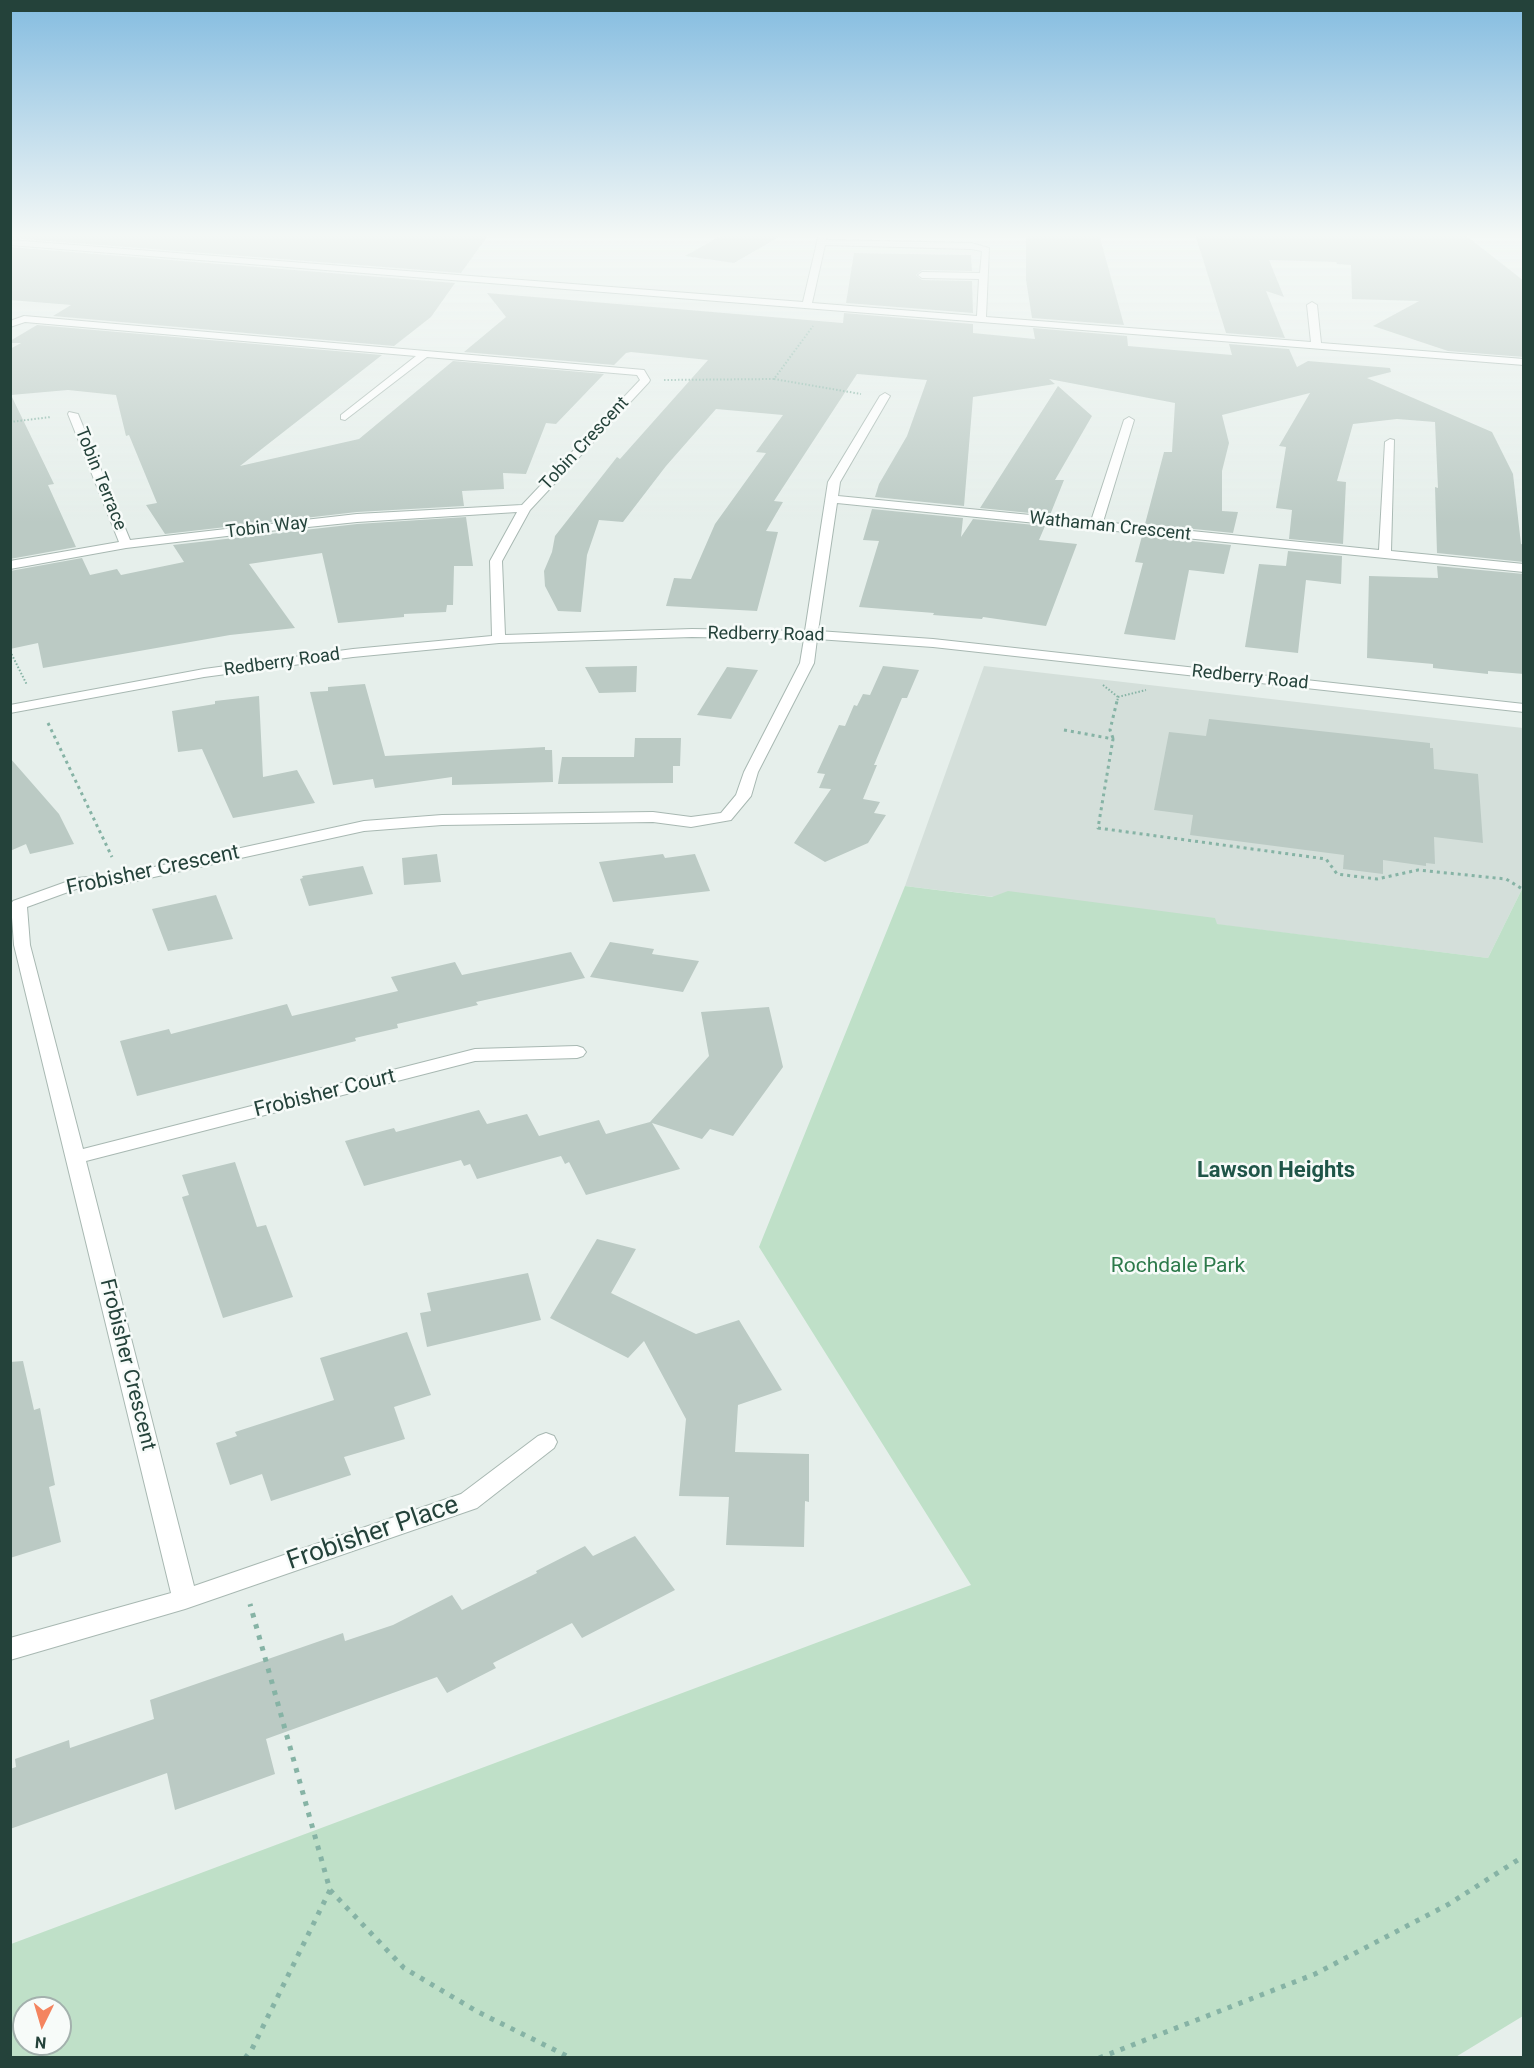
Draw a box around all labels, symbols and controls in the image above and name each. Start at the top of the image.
street label: Tobin Crescent [536,393,634,495]
street label: Tobin Terrace [70,424,130,534]
street label: Wathaman Crescent [1028,508,1192,546]
street label: Tobin Way [225,512,309,544]
street label: Redberry Road [707,623,825,647]
street label: Redberry Road [223,644,341,682]
street label: Redberry Road [1191,661,1309,695]
street label: Frobisher Crescent [64,840,242,902]
street label: Frobisher Court [252,1064,398,1124]
district label: Lawson Heights [1197,1158,1355,1184]
park label: Rochdale Park [1111,1254,1245,1280]
street label: Frobisher Crescent [93,1276,161,1454]
street label: Frobisher Place [283,1490,463,1578]
north arrow [12,1996,72,2056]
text: N [34,2032,47,2052]

